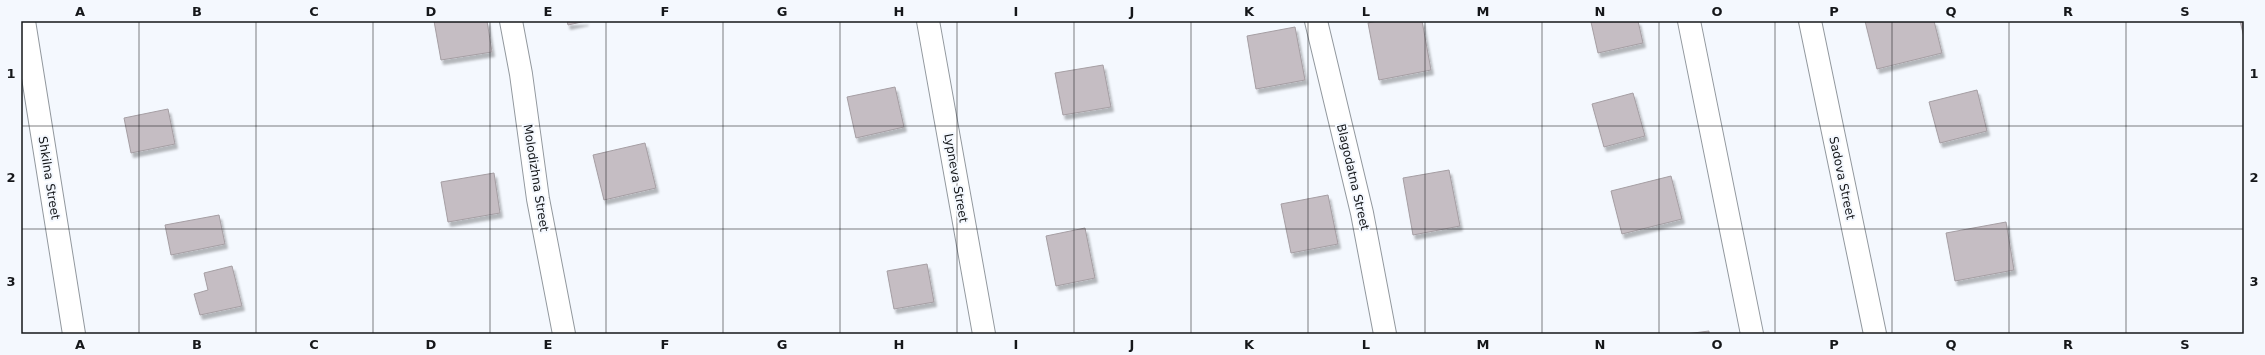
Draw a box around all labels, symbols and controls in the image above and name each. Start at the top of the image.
text: A [75,4,85,19]
text: B [192,4,202,19]
text: C [309,4,319,19]
text: D [426,4,437,19]
text: E [544,4,552,19]
text: F [661,4,669,19]
text: G [777,4,787,19]
text: H [894,4,904,19]
text: I [1014,4,1018,19]
text: J [1129,4,1134,19]
text: K [1244,4,1255,19]
text: L [1362,4,1370,19]
text: M [1477,4,1489,19]
text: N [1595,4,1605,19]
text: O [1711,4,1723,19]
text: P [1829,4,1839,19]
text: Q [1945,4,1957,19]
text: R [2063,4,2073,19]
text: S [2180,4,2190,19]
text: 1 [6,66,16,81]
text: 1 [2249,66,2259,81]
street label: Blagodatna Street [1334,122,1372,232]
street label: Molodizhna Street [521,123,551,233]
street label: Lypneva Street [941,132,971,224]
street label: Shkilna Street [36,135,63,221]
street label: Sadova Street [1826,135,1858,221]
text: 2 [6,170,16,185]
text: 2 [2249,170,2259,185]
text: 3 [6,274,16,289]
text: 3 [2249,274,2259,289]
text: A [75,337,85,352]
text: B [192,337,202,352]
text: C [309,337,319,352]
text: D [426,337,437,352]
text: E [544,337,552,352]
text: F [661,337,669,352]
text: G [777,337,787,352]
text: H [894,337,904,352]
text: I [1014,337,1018,352]
text: J [1129,337,1134,352]
text: K [1244,337,1255,352]
text: L [1362,337,1370,352]
text: M [1477,337,1489,352]
text: N [1595,337,1605,352]
text: O [1711,337,1723,352]
text: P [1829,337,1839,352]
text: Q [1945,337,1957,352]
text: R [2063,337,2073,352]
text: S [2180,337,2190,352]

